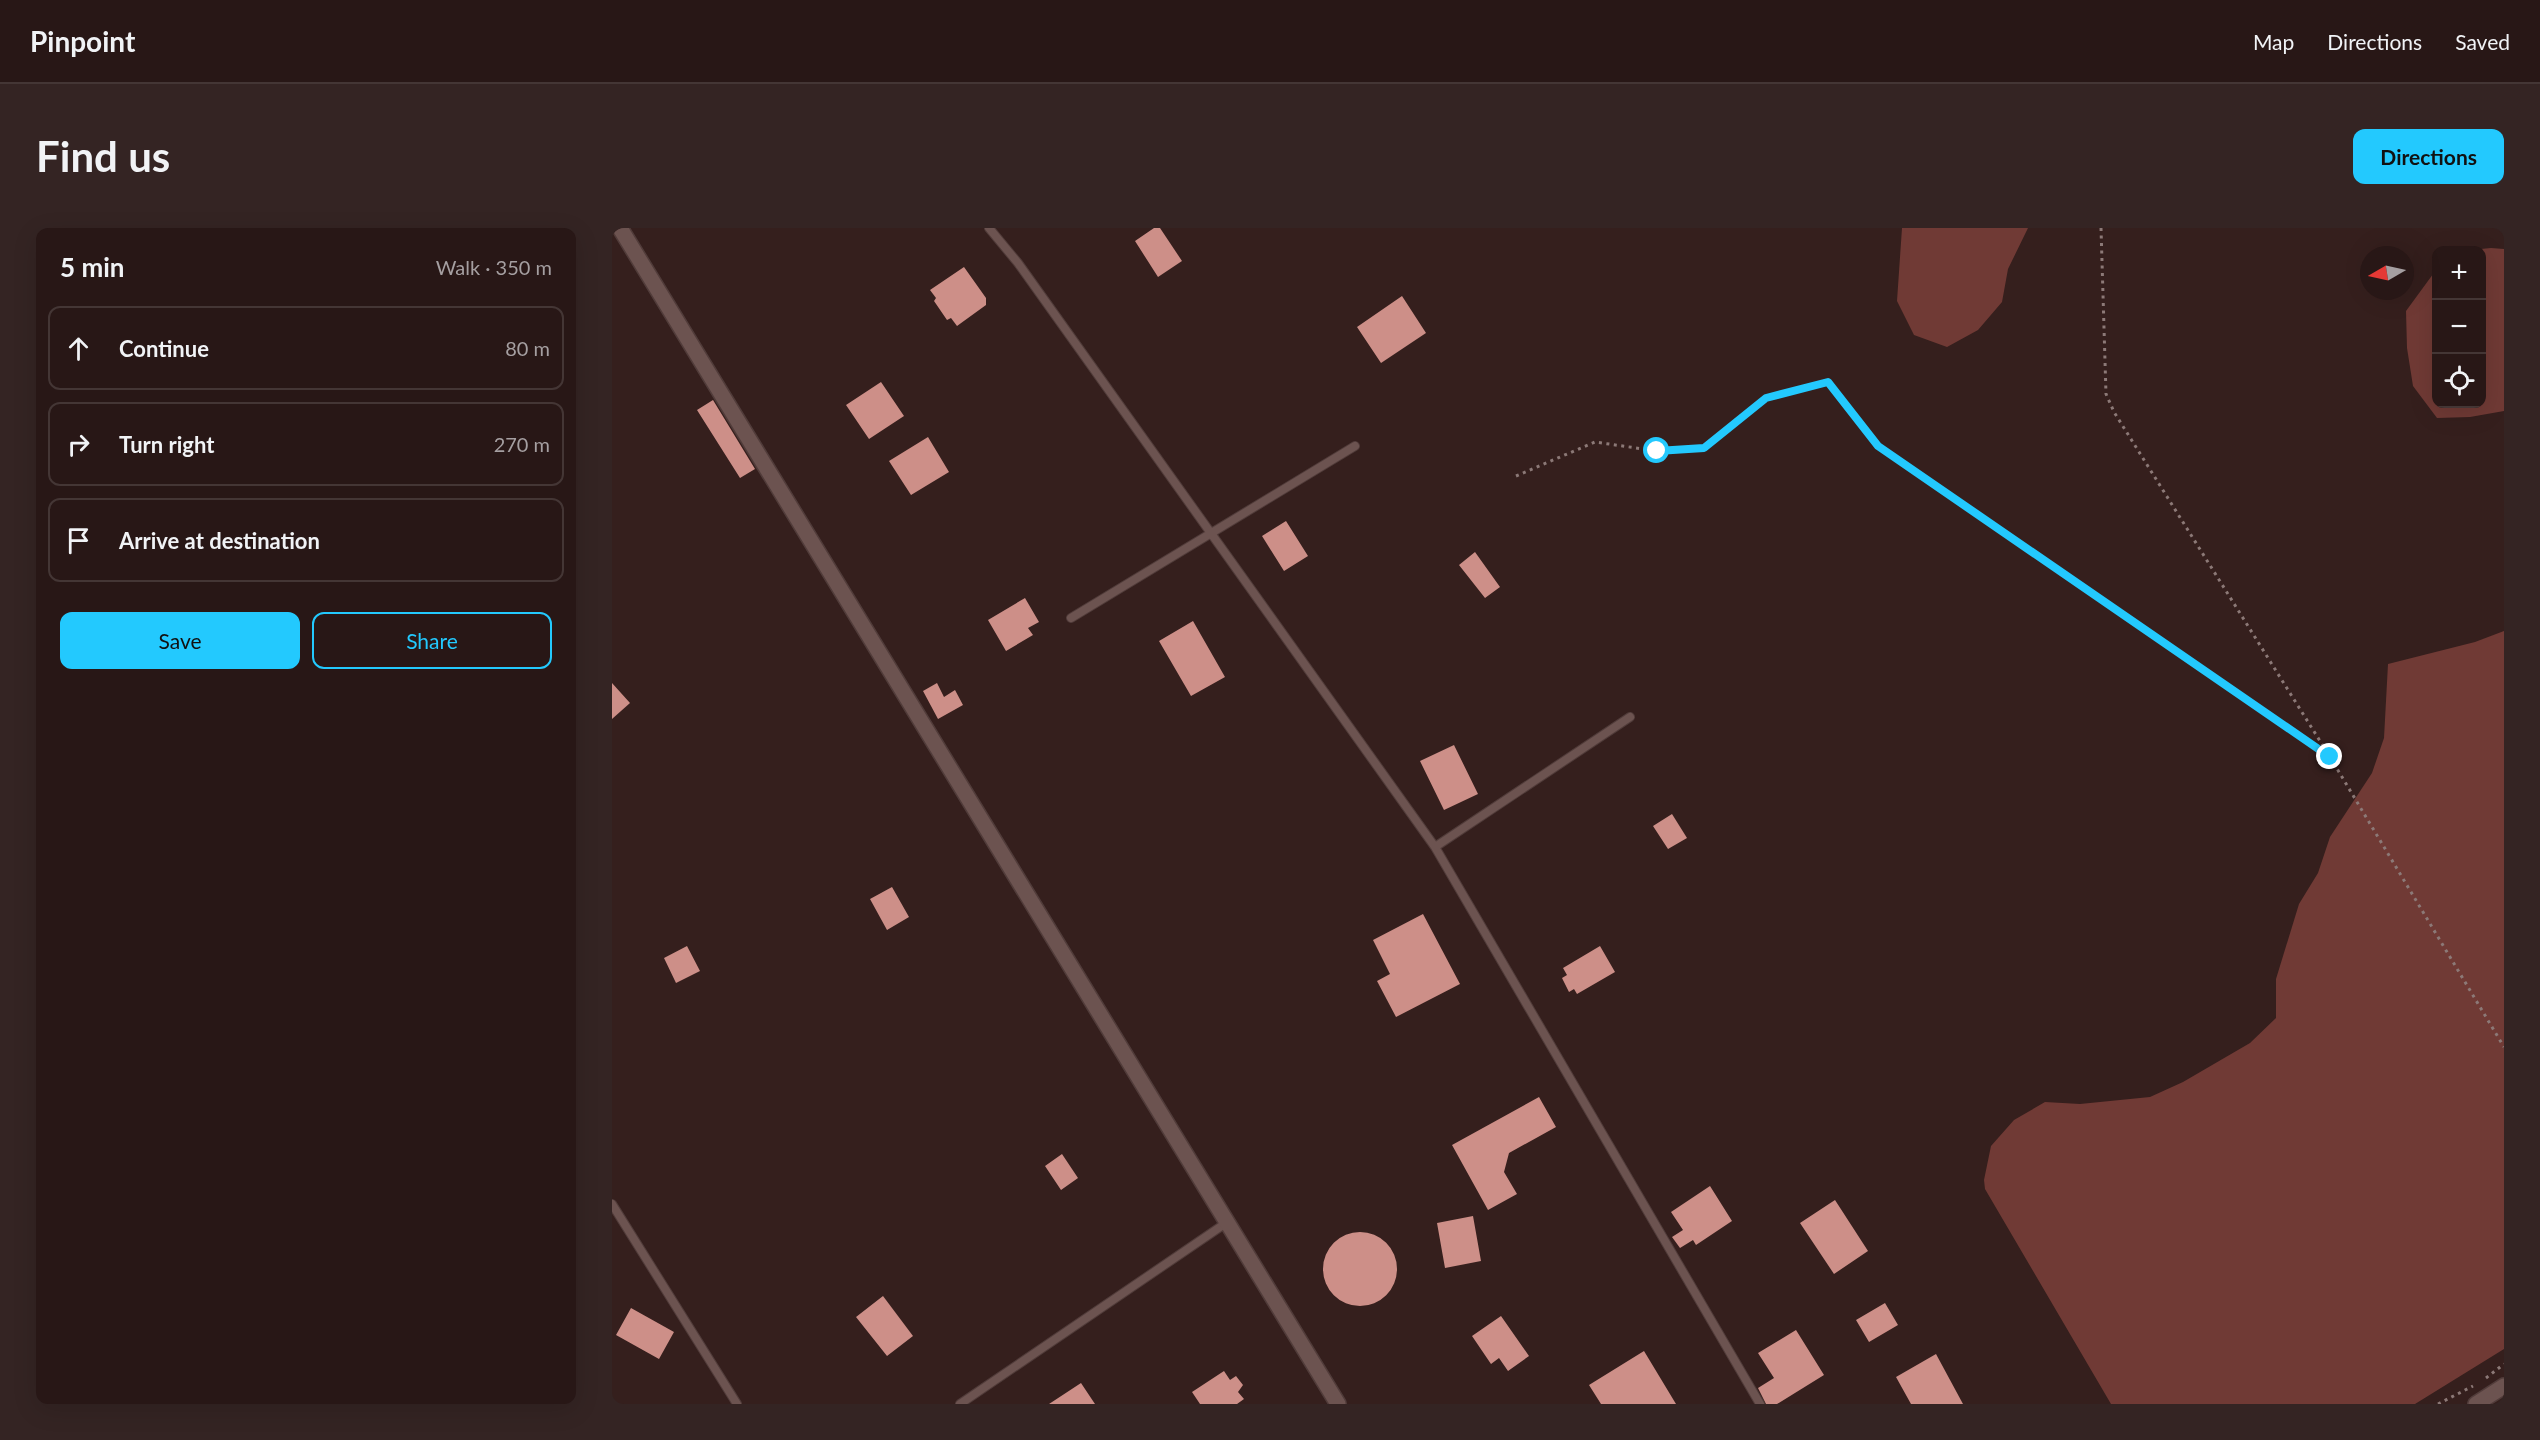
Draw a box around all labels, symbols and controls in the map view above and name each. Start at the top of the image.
text: Pinpoint [30,24,135,58]
text: Map [2253,29,2294,54]
text: Directions [2327,29,2422,54]
text: Saved [2455,29,2510,54]
button: Directions [2353,129,2504,184]
text: Find us [36,131,170,181]
north arrow [2360,246,2414,300]
map controls [2432,246,2486,408]
button: + [2432,246,2486,300]
text: 5 min [60,251,124,283]
text: Walk · 350 m [436,255,552,279]
button: − [2432,300,2486,354]
icon: ahead [62,332,95,365]
text: Continue [119,335,209,362]
text: 80 m [505,336,550,360]
button: locate [2432,354,2486,408]
icon: right [62,428,95,461]
text: Turn right [119,431,214,458]
text: 270 m [494,432,550,456]
route start [1643,437,1669,463]
icon: arrive [62,524,95,557]
text: Arrive at destination [119,527,320,554]
button: Save [60,612,300,669]
button: Share [312,612,552,669]
route end [2316,743,2342,769]

